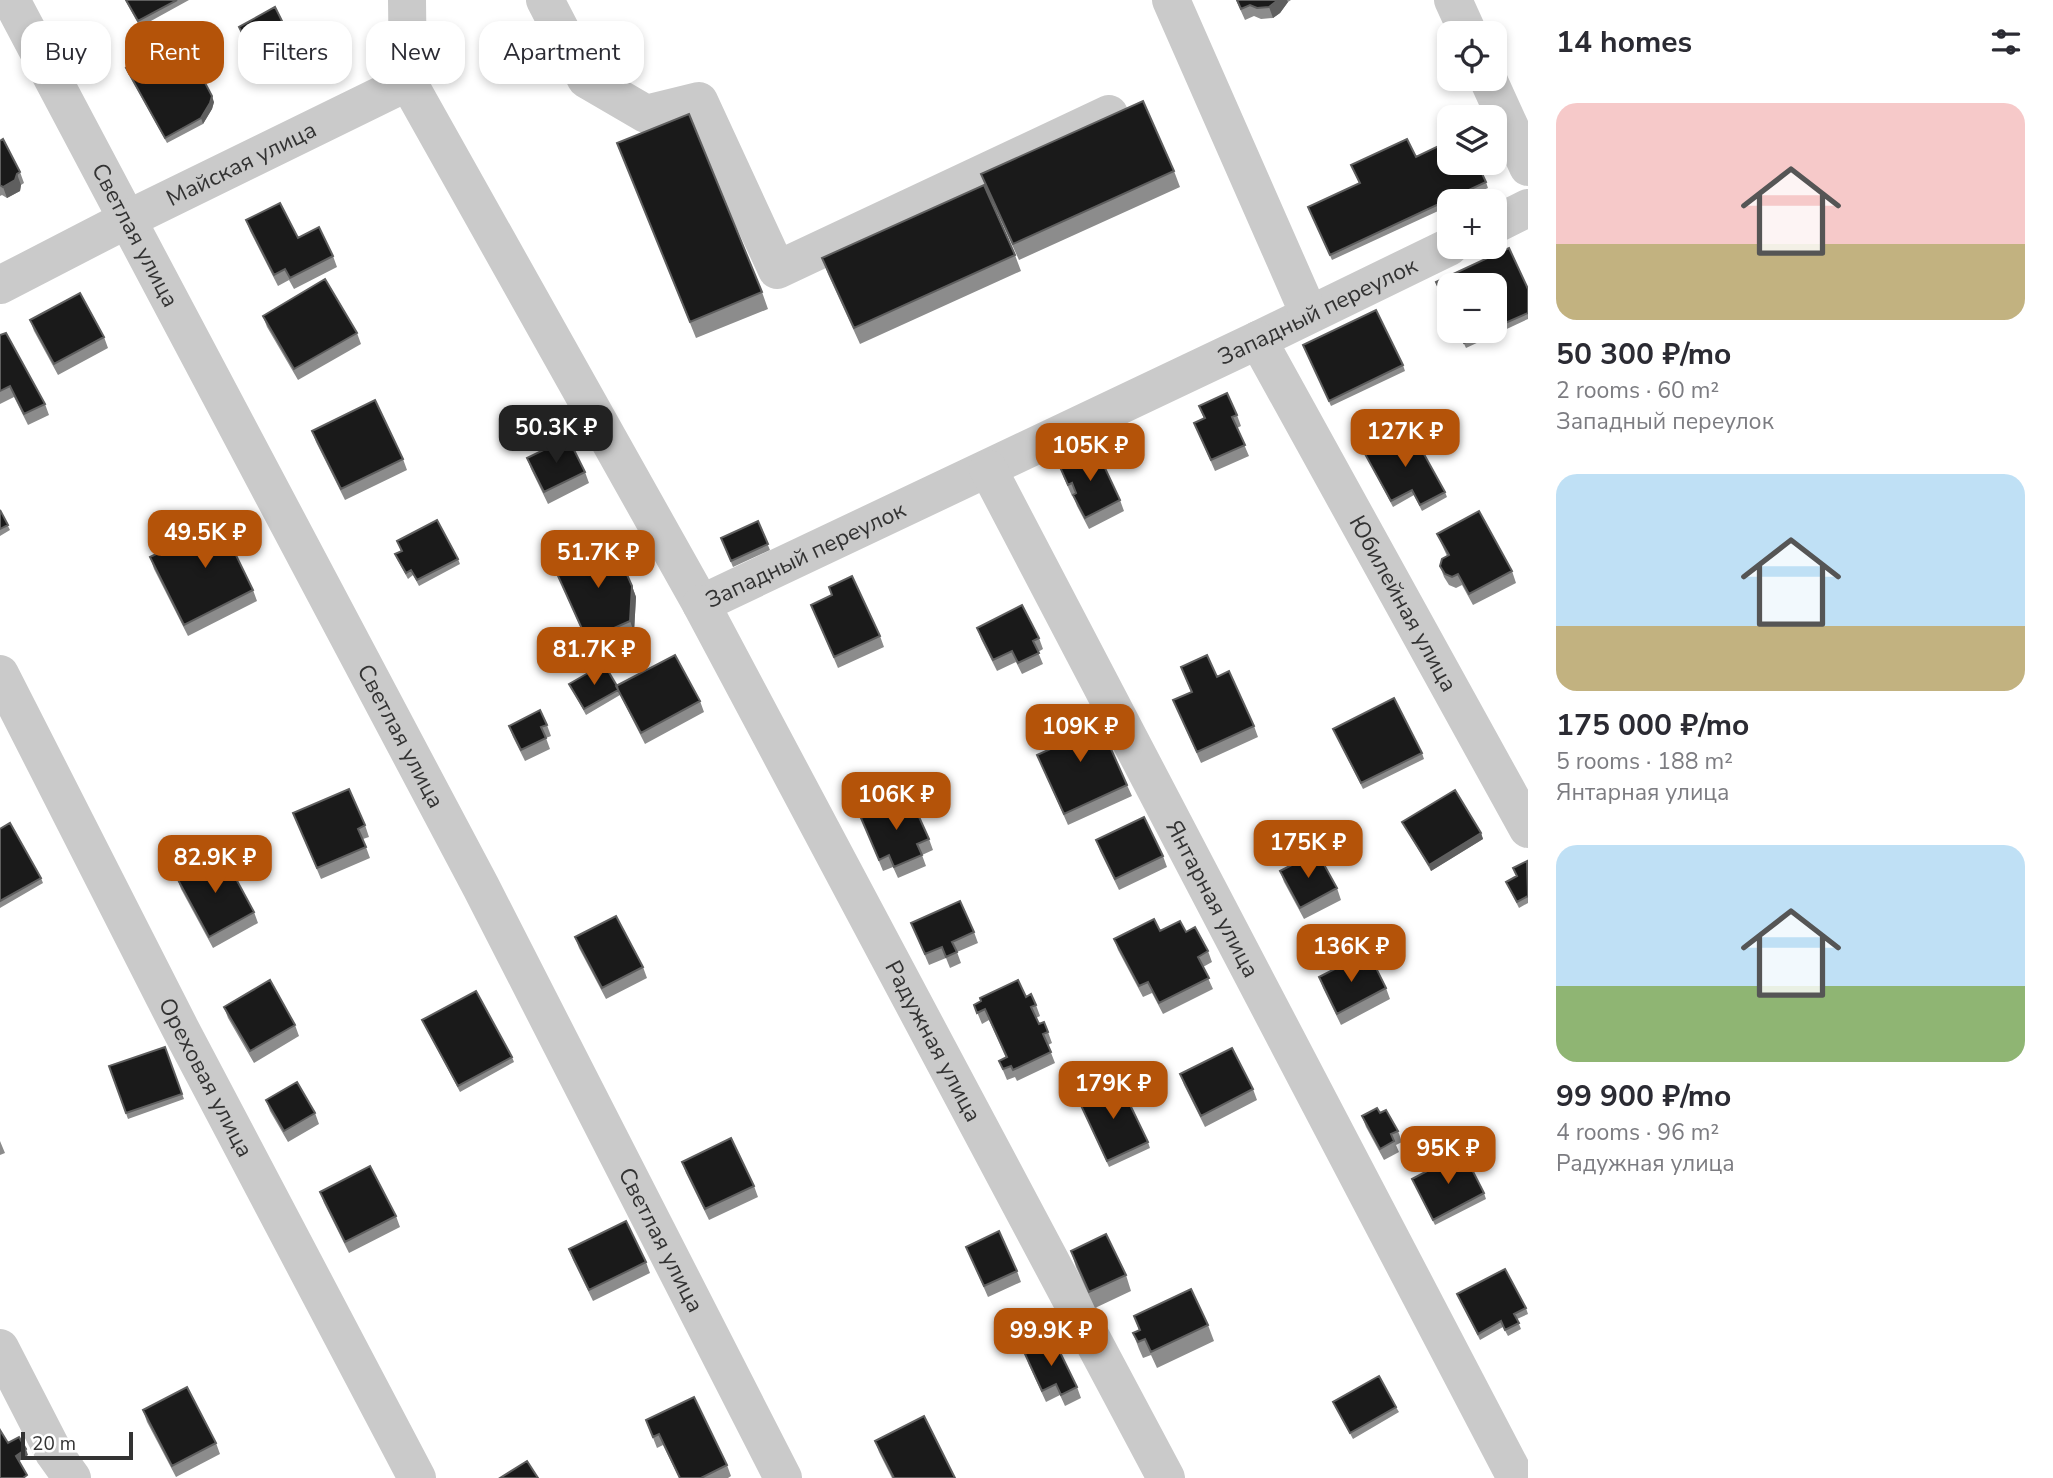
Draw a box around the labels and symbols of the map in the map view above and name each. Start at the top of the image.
street label: Майская улица [161,114,322,214]
street label: Светлая улица [84,158,186,313]
street label: Западный переулок [1213,250,1423,373]
pin: 50.3K ₽ [491,406,621,465]
pin: 127K ₽ [1348,410,1462,469]
pin: 105K ₽ [1033,424,1147,483]
street label: Западный переулок [700,494,911,616]
pin: 49.5K ₽ [140,510,270,570]
street label: Юбилейная улица [1342,510,1464,698]
pin: 51.7K ₽ [533,530,663,590]
pin: 81.7K ₽ [529,628,659,687]
street label: Светлая улица [350,659,451,814]
pin: 109K ₽ [1023,704,1137,764]
pin: 106K ₽ [839,772,953,832]
street label: Янтарная улица [1158,815,1266,983]
pin: 175K ₽ [1251,820,1365,880]
pin: 82.9K ₽ [150,836,280,895]
pin: 136K ₽ [1294,925,1408,984]
street label: Радужная улица [877,955,989,1127]
street label: Ореховая улица [151,992,260,1163]
pin: 179K ₽ [1056,1062,1170,1121]
pin: 95K ₽ [1399,1126,1497,1186]
street label: Светлая улица [611,1162,711,1318]
pin: 99.9K ₽ [986,1308,1116,1368]
scale bar [21,1429,133,1461]

